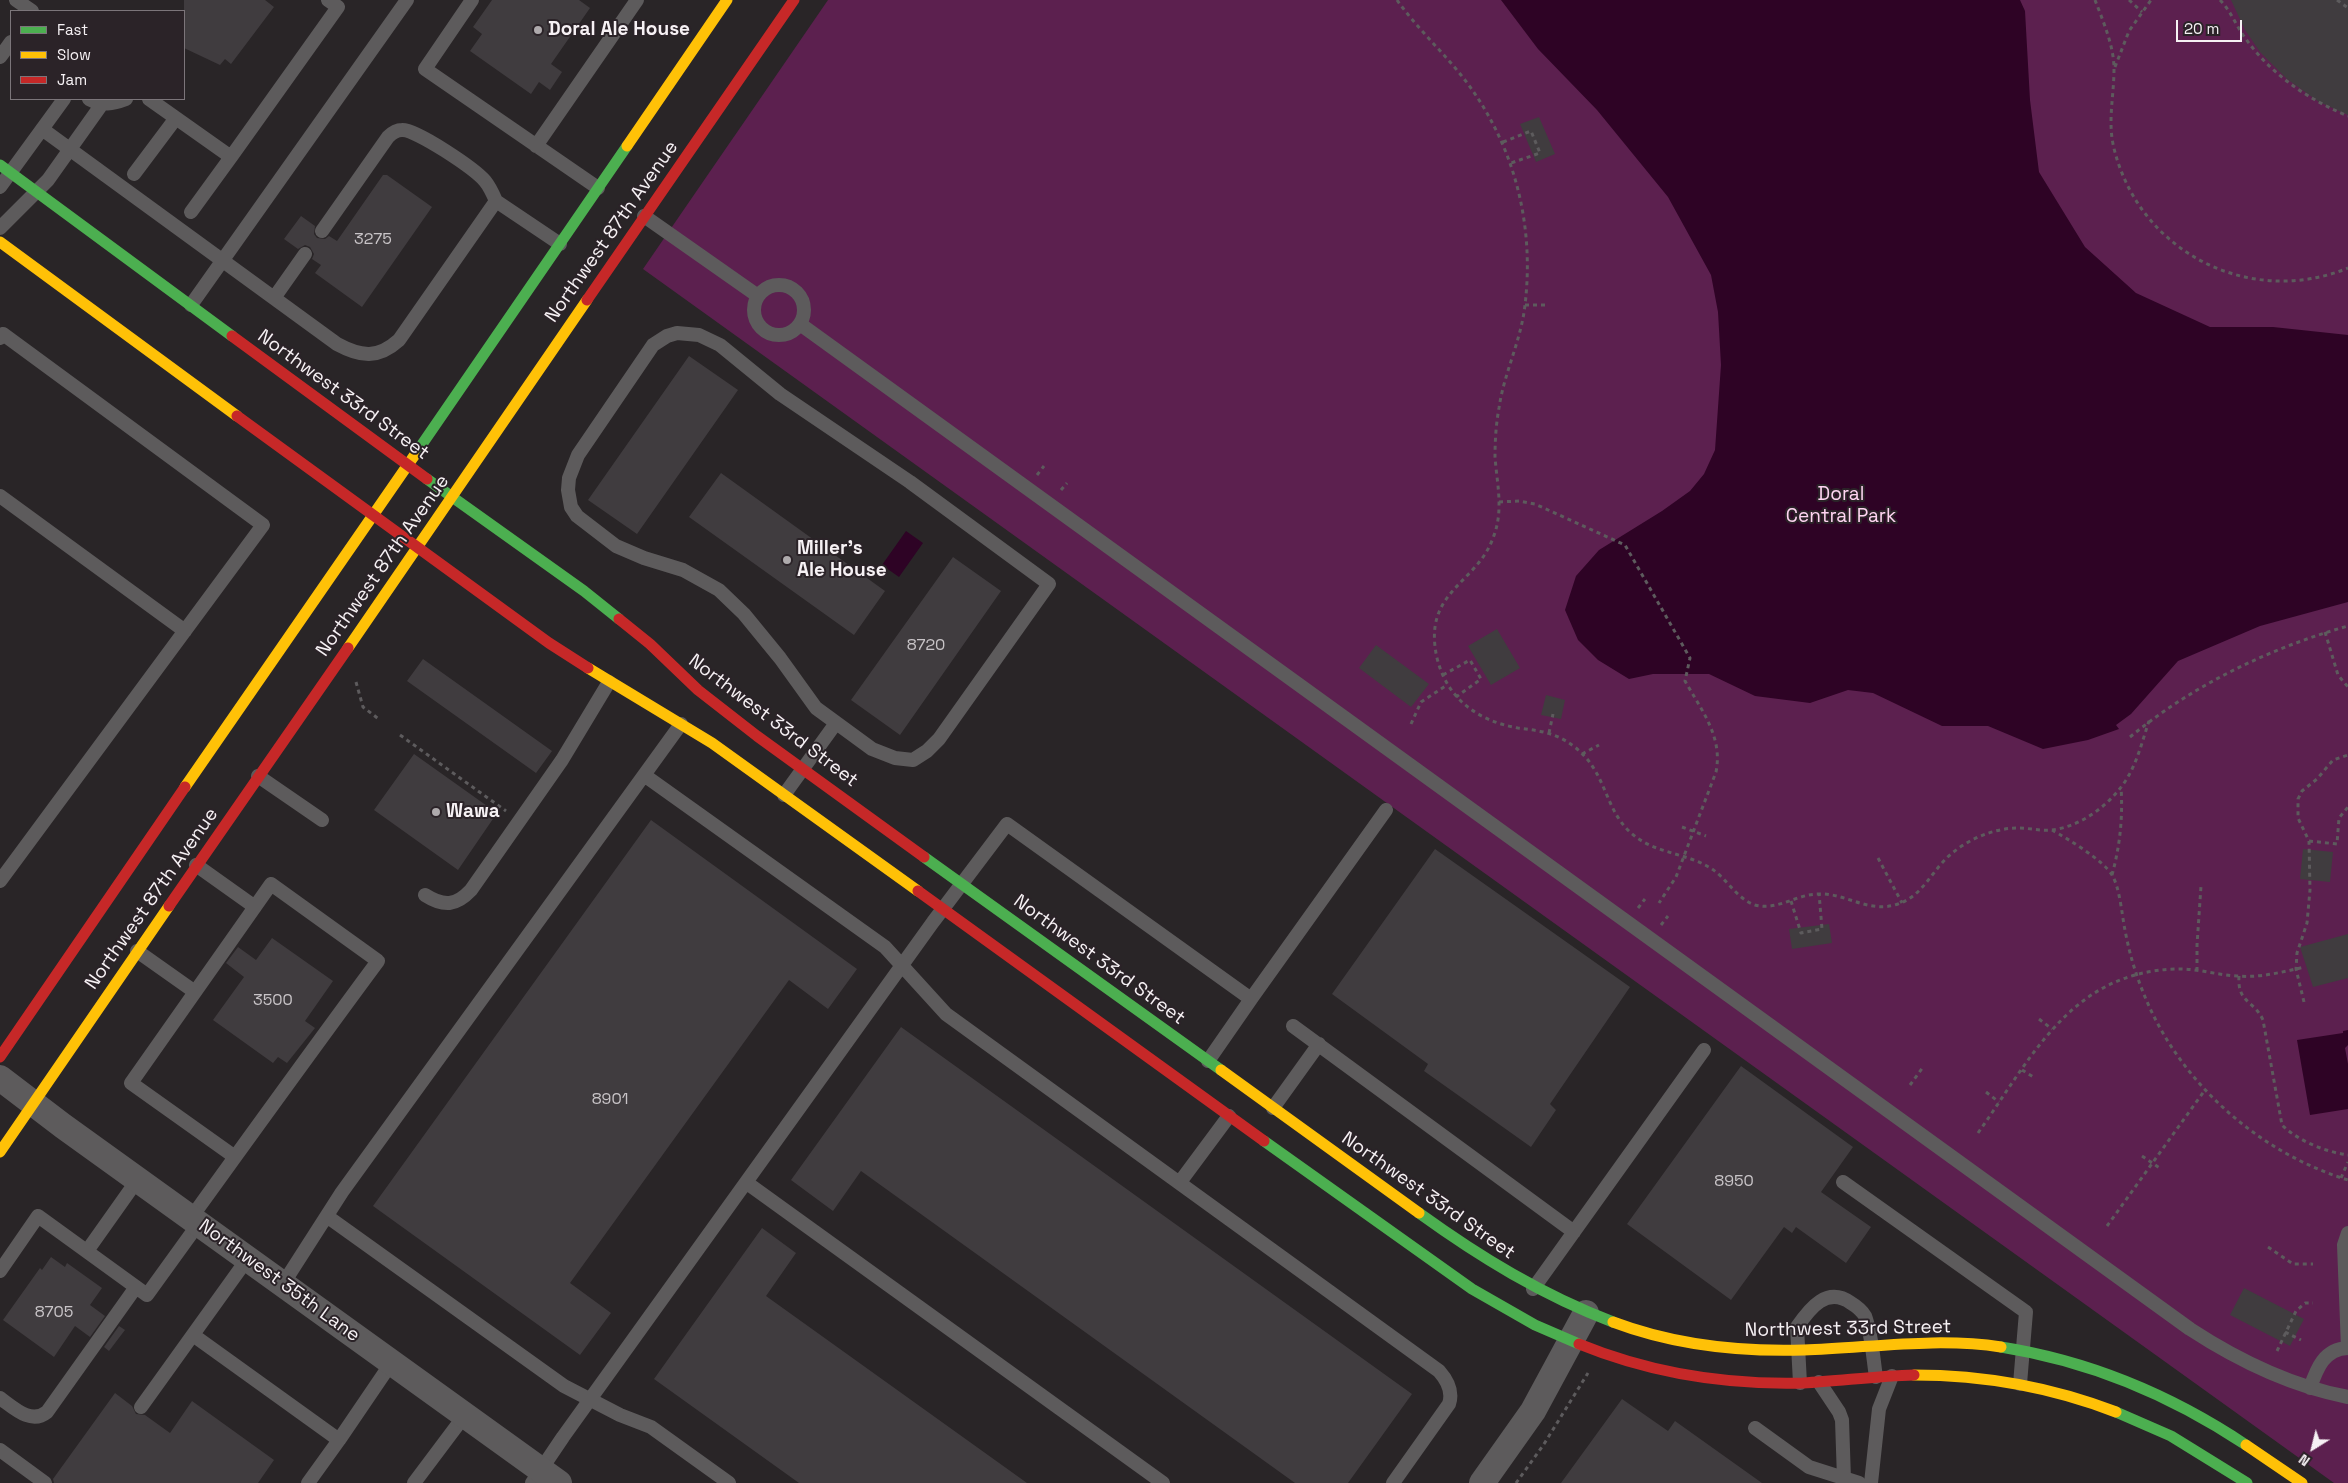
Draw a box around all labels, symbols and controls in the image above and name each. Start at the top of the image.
legend [10,10,185,100]
scale bar [2178,10,2244,42]
place label: Doral Ale House [548,19,690,41]
text: 20 m [2184,19,2219,38]
text: Fast [57,20,88,39]
marker: Doral Ale House [532,24,544,36]
text: Slow [57,45,91,64]
text: Jam [57,70,87,89]
street label: Northwest 87th Avenue [541,137,683,327]
house number: 3275 [354,230,392,250]
street label: Northwest 33rd Street [253,325,433,465]
street label: Northwest 87th Avenue [312,471,454,661]
park label: Doral Central Park [1786,484,1896,528]
place label: Miller's Ale House [797,538,887,582]
marker: Miller's Ale House [781,554,793,566]
house number: 8720 [907,636,945,656]
street label: Northwest 33rd Street [684,650,862,792]
place label: Wawa [446,801,500,823]
street label: Northwest 87th Avenue [81,804,223,994]
marker: Wawa [430,806,442,818]
street label: Northwest 33rd Street [1009,890,1189,1030]
house number: 3500 [253,991,293,1011]
house number: 8901 [592,1090,628,1110]
street label: Northwest 33rd Street [1337,1127,1519,1265]
house number: 8950 [1714,1172,1754,1192]
street label: Northwest 35th Lane [194,1215,364,1347]
house number: 8705 [35,1303,73,1323]
street label: Northwest 33rd Street [1745,1316,1951,1342]
north arrow [2288,1423,2338,1473]
text: N [2295,1450,2313,1470]

